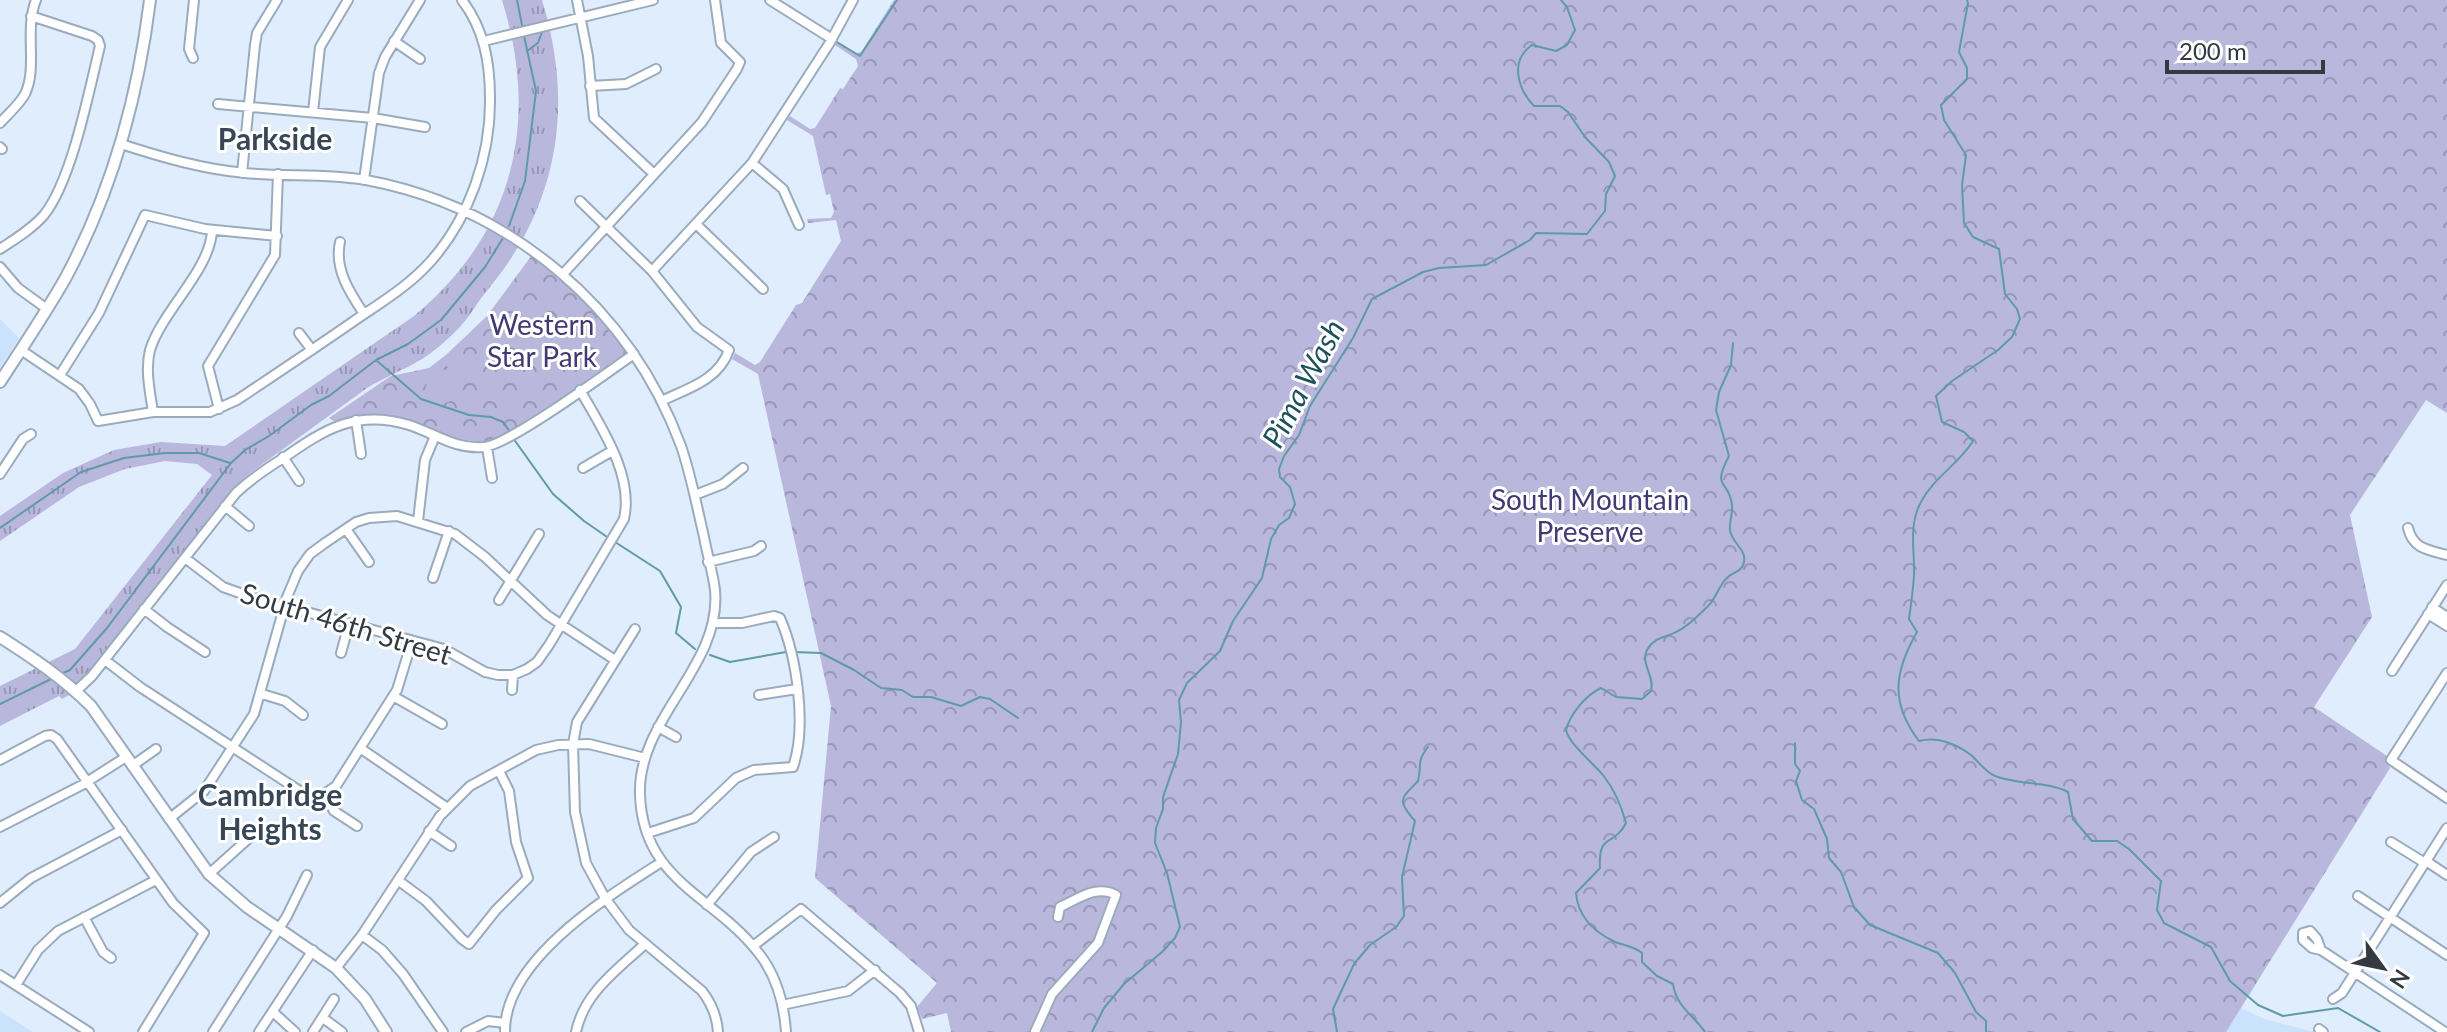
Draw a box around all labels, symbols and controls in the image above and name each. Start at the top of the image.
scale bar [2167,24,2323,74]
text: 200 m [2179,36,2247,65]
district label: Parkside [218,120,332,156]
park label: Western Star Park [487,307,598,373]
water label: Pima Wash [1254,313,1351,453]
park label: South Mountain Preserve [1491,482,1689,548]
street label: South 46th Street [237,575,456,671]
district label: Cambridge Heights [198,776,342,846]
north arrow [2343,928,2423,1008]
text: N [2384,965,2416,994]

